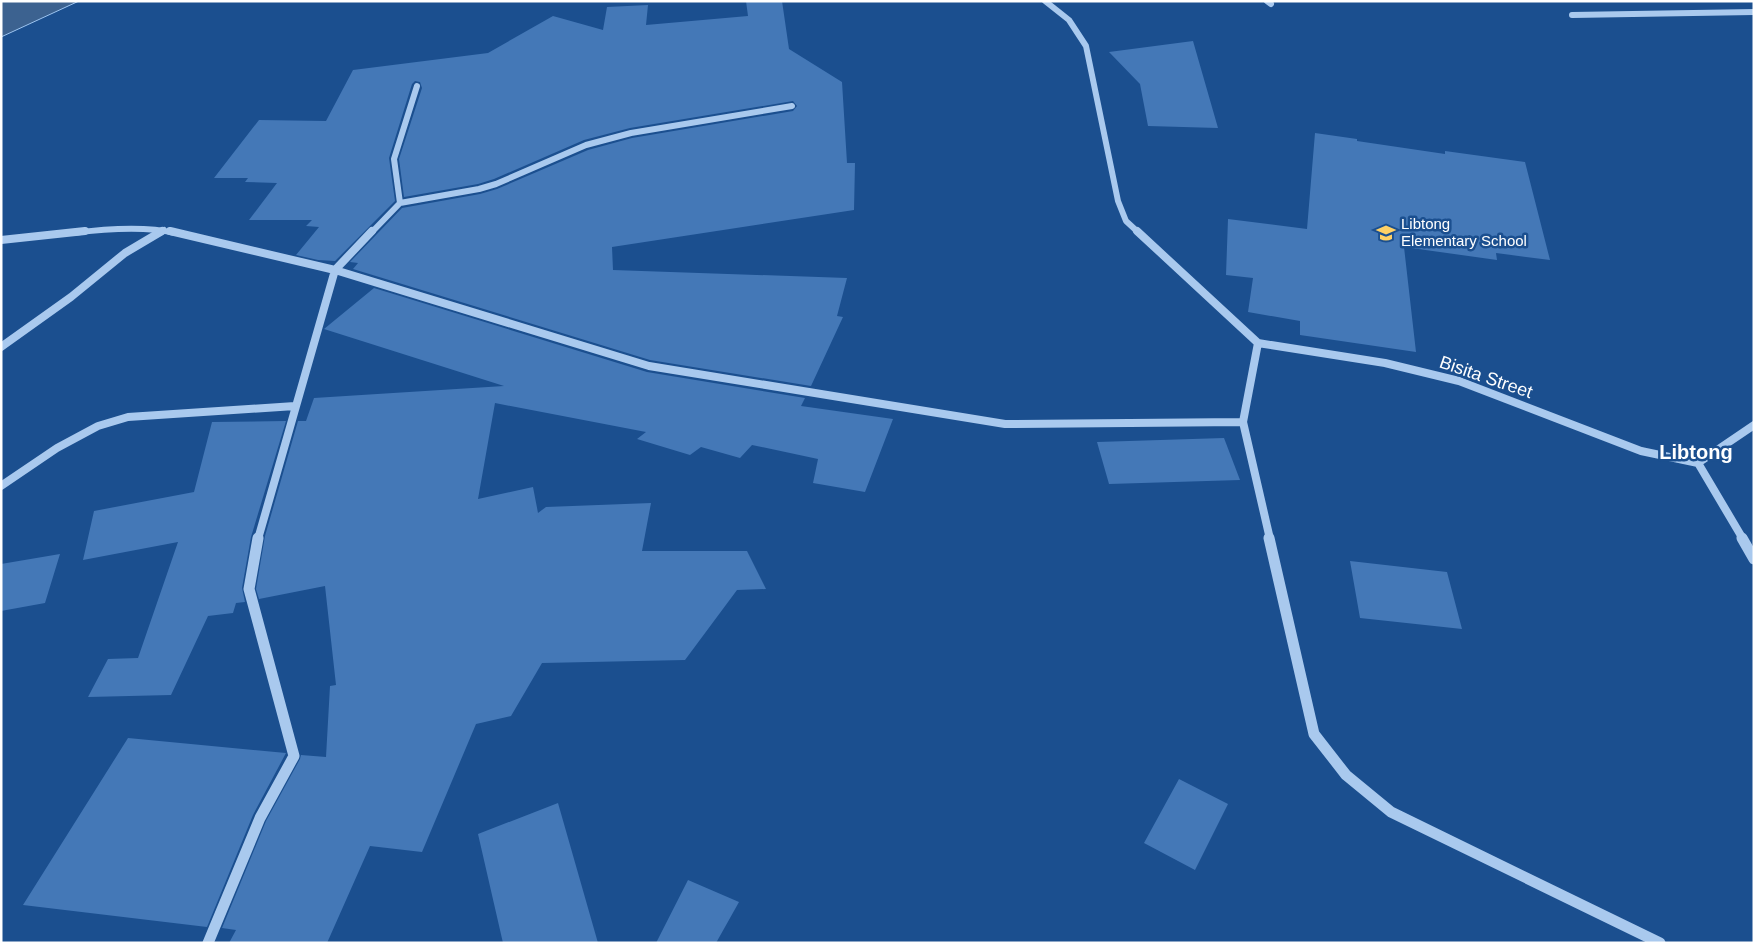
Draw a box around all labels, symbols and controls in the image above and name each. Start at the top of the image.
place label: Libtong Elementary School [1401,215,1527,249]
school or university icon: Libtong Elementary School [1375,222,1397,244]
street label: Bisita Street [1437,352,1535,402]
district label: Libtong [1659,441,1733,463]

